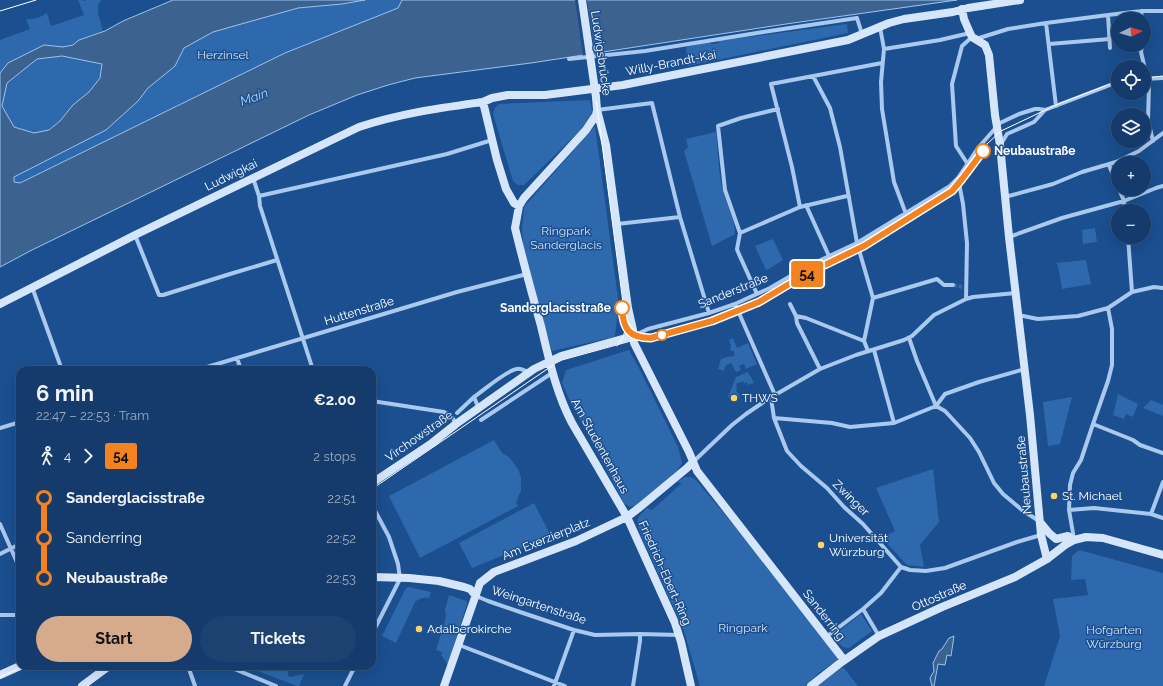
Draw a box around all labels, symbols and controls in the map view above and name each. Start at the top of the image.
street label: Ludwigsbrücke [588,10,614,96]
north arrow [1111,12,1151,52]
map controls [1111,12,1151,244]
street label: Willy-Brandt-Kai [624,47,718,79]
park label: Herzinsel [197,48,250,62]
button: locate [1111,60,1151,100]
water label: Main [238,85,270,109]
button: layers [1111,108,1151,148]
marker: Neubaustraße [975,143,991,159]
place label: Neubaustraße [994,144,1075,158]
street label: Ludwigkai [202,156,260,194]
button: + [1111,156,1151,196]
button: − [1111,204,1151,244]
park label: Ringpark Sanderglacis [530,224,602,252]
line badge: 54 [789,261,825,287]
text: 54 [799,266,815,282]
street label: Sanderstraße [696,271,770,311]
street label: Huttenstraße [322,294,396,328]
marker: Sanderglacisstraße [614,300,630,316]
place label: Sanderglacisstraße [500,301,611,315]
unlabelled marker [656,329,668,341]
text: 6 min [36,380,94,406]
text: €2.00 [314,391,356,409]
place label: THWS [742,391,778,405]
marker: THWS [729,393,739,403]
street label: Am Studentenhaus [568,396,632,496]
text: 22:47 – 22:53 · Tram [36,408,149,423]
street label: Virchowstraße [383,408,455,464]
street label: Neubaustraße [1014,435,1034,515]
icon: walk [36,445,58,467]
icon: forward [77,445,99,467]
text: 54 [113,448,129,464]
text: 4 [64,449,71,464]
text: 2 stops [313,449,356,464]
street label: Zwinger [830,477,873,519]
text: Sanderglacisstraße [66,489,205,507]
place label: St. Michael [1062,489,1123,503]
text: 22:51 [327,491,356,506]
marker: St. Michael [1049,491,1059,501]
street label: Am Exerzierplatz [500,515,592,563]
street label: Friedrich-Ebert-Ring [636,518,694,628]
text: Sanderring [66,529,142,547]
text: 22:52 [326,531,356,546]
place label: Universität Würzburg [829,531,888,559]
marker: Universität Würzburg [816,540,826,550]
text: Neubaustraße [66,569,168,587]
text: 22:53 [326,571,356,586]
street label: Ottostraße [910,578,968,614]
street label: Weingartenstraße [490,583,588,627]
street label: Sanderring [800,587,848,643]
button: Start [36,616,192,662]
button: Tickets [200,616,356,662]
park label: Ringpark [718,621,768,635]
place label: Adalberokirche [427,622,511,636]
park label: Hofgarten Würzburg [1086,623,1142,651]
marker: Adalberokirche [414,624,424,634]

